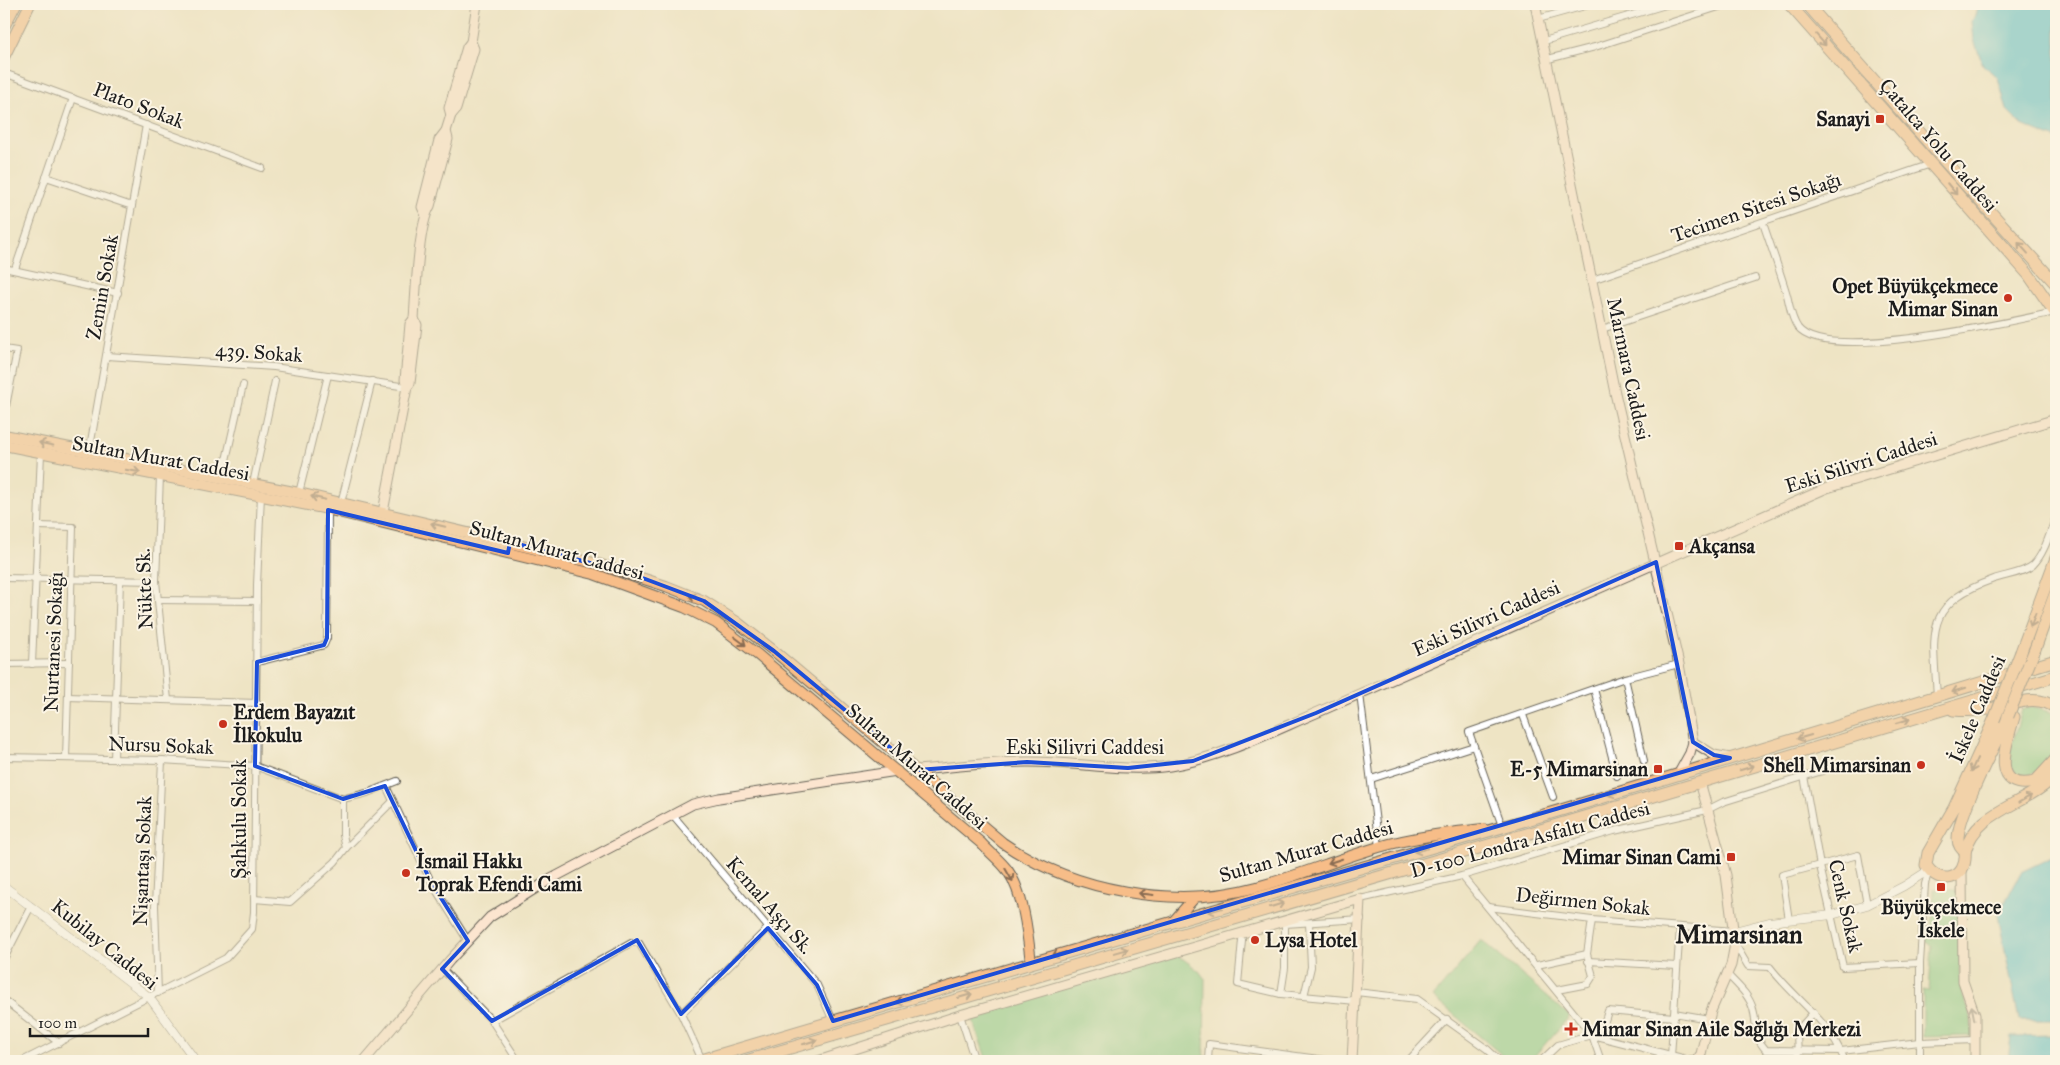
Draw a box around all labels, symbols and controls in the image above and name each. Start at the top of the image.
one-way arrow [1816,34,1827,47]
street label: Çatalca Yolu Caddesi [1874,73,2004,217]
street label: Plato Sokak [90,77,189,134]
place label: Sanayi [1816,107,1870,132]
marker: Sanayi [1874,113,1886,125]
street label: Tecimen Sitesi Sokağı [1668,166,1845,248]
one-way arrow [1946,182,1958,195]
street label: Zemin Sokak [81,232,123,342]
one-way arrow [2017,241,2029,254]
place label: Opet Büyükçekmece Mimar Sinan [1832,274,1999,321]
marker: Opet Büyükçekmece Mimar Sinan [2002,292,2014,304]
street label: Marmara Caddesi [1602,295,1656,443]
street label: 439. Sokak [215,337,304,367]
street label: Eski Silivri Caddesi [1782,426,1941,498]
street label: Sultan Murat Caddesi [70,431,252,486]
one-way arrow [39,439,55,448]
one-way arrow [125,467,141,477]
one-way arrow [311,493,327,502]
street label: Sultan Murat Caddesi [467,515,647,585]
one-way arrow [431,520,447,529]
place label: Akçansa [1687,534,1756,559]
marker: Akçansa [1673,540,1685,552]
street label: Nükte Sk. [131,548,157,630]
street label: Nurtanesi Sokağı [39,571,68,713]
street label: Eski Silivri Caddesi [1409,575,1564,661]
one-way arrow [688,593,704,602]
one-way arrow [2028,612,2037,628]
one-way arrow [733,636,747,646]
street label: İskele Caddesi [1943,651,2011,766]
one-way arrow [1952,685,1968,695]
one-way arrow [819,688,832,700]
street label: Sultan Murat Caddesi [841,698,993,834]
place label: Erdem Bayazıt İlkokulu [233,700,356,747]
one-way arrow [1894,716,1910,726]
marker: Erdem Bayazıt İlkokulu [217,718,229,730]
street label: Nursu Sokak [108,731,215,759]
one-way arrow [1796,732,1812,742]
street label: Eski Silivri Caddesi [1006,735,1165,759]
place label: Shell Mimarsinan [1763,753,1911,777]
place label: E-5 Mimarsinan [1510,757,1648,781]
one-way arrow [1968,757,1978,772]
street label: Şahkulu Sokak [227,758,251,879]
marker: Shell Mimarsinan [1915,759,1927,771]
one-way arrow [1738,762,1754,772]
marker: E-5 Mimarsinan [1652,763,1664,775]
one-way arrow [1607,789,1623,799]
one-way arrow [2017,794,2032,804]
street label: Nişantaşı Sokak [128,795,156,926]
street label: D-100 Londra Asfaltı Caddesi [1408,795,1653,883]
street label: Sultan Murat Caddesi [1216,815,1396,887]
one-way arrow [1414,845,1430,855]
place label: Mimar Sinan Cami [1562,845,1721,869]
place label: İsmail Hakkı Toprak Efendi Cami [415,847,582,897]
street label: Kemal Aşçı Sk. [721,851,819,959]
marker: Mimar Sinan Cami [1725,851,1737,863]
one-way arrow [1327,857,1343,867]
street label: Cenk Sokak [1824,857,1869,956]
marker: İsmail Hakkı Toprak Efendi Cami [400,867,412,879]
one-way arrow [1004,868,1014,883]
marker: Büyükçekmece İskele [1935,881,1947,893]
street label: Değirmen Sokak [1514,882,1652,921]
one-way arrow [1139,889,1155,899]
street label: Kubilay Caddesi [47,894,164,995]
place label: Büyükçekmece İskele [1881,895,2002,942]
one-way arrow [1269,900,1285,910]
one-way arrow [1207,905,1223,915]
district label: Mimarsinan [1675,919,1803,950]
place label: Lysa Hotel [1265,928,1358,953]
marker: Lysa Hotel [1249,934,1261,946]
one-way arrow [1113,945,1129,955]
one-way arrow [1052,950,1068,960]
one-way arrow [957,990,973,1000]
one-way arrow [896,996,912,1006]
scale bar [30,1005,148,1037]
one-way arrow [1968,1005,1978,1021]
text: 100 m [38,1014,78,1032]
place label: Mimar Sinan Aile Sağlığı Merkezi [1582,1017,1862,1042]
marker: Mimar Sinan Aile Sağlığı Merkezi [1564,1022,1578,1036]
one-way arrow [801,1037,817,1047]

